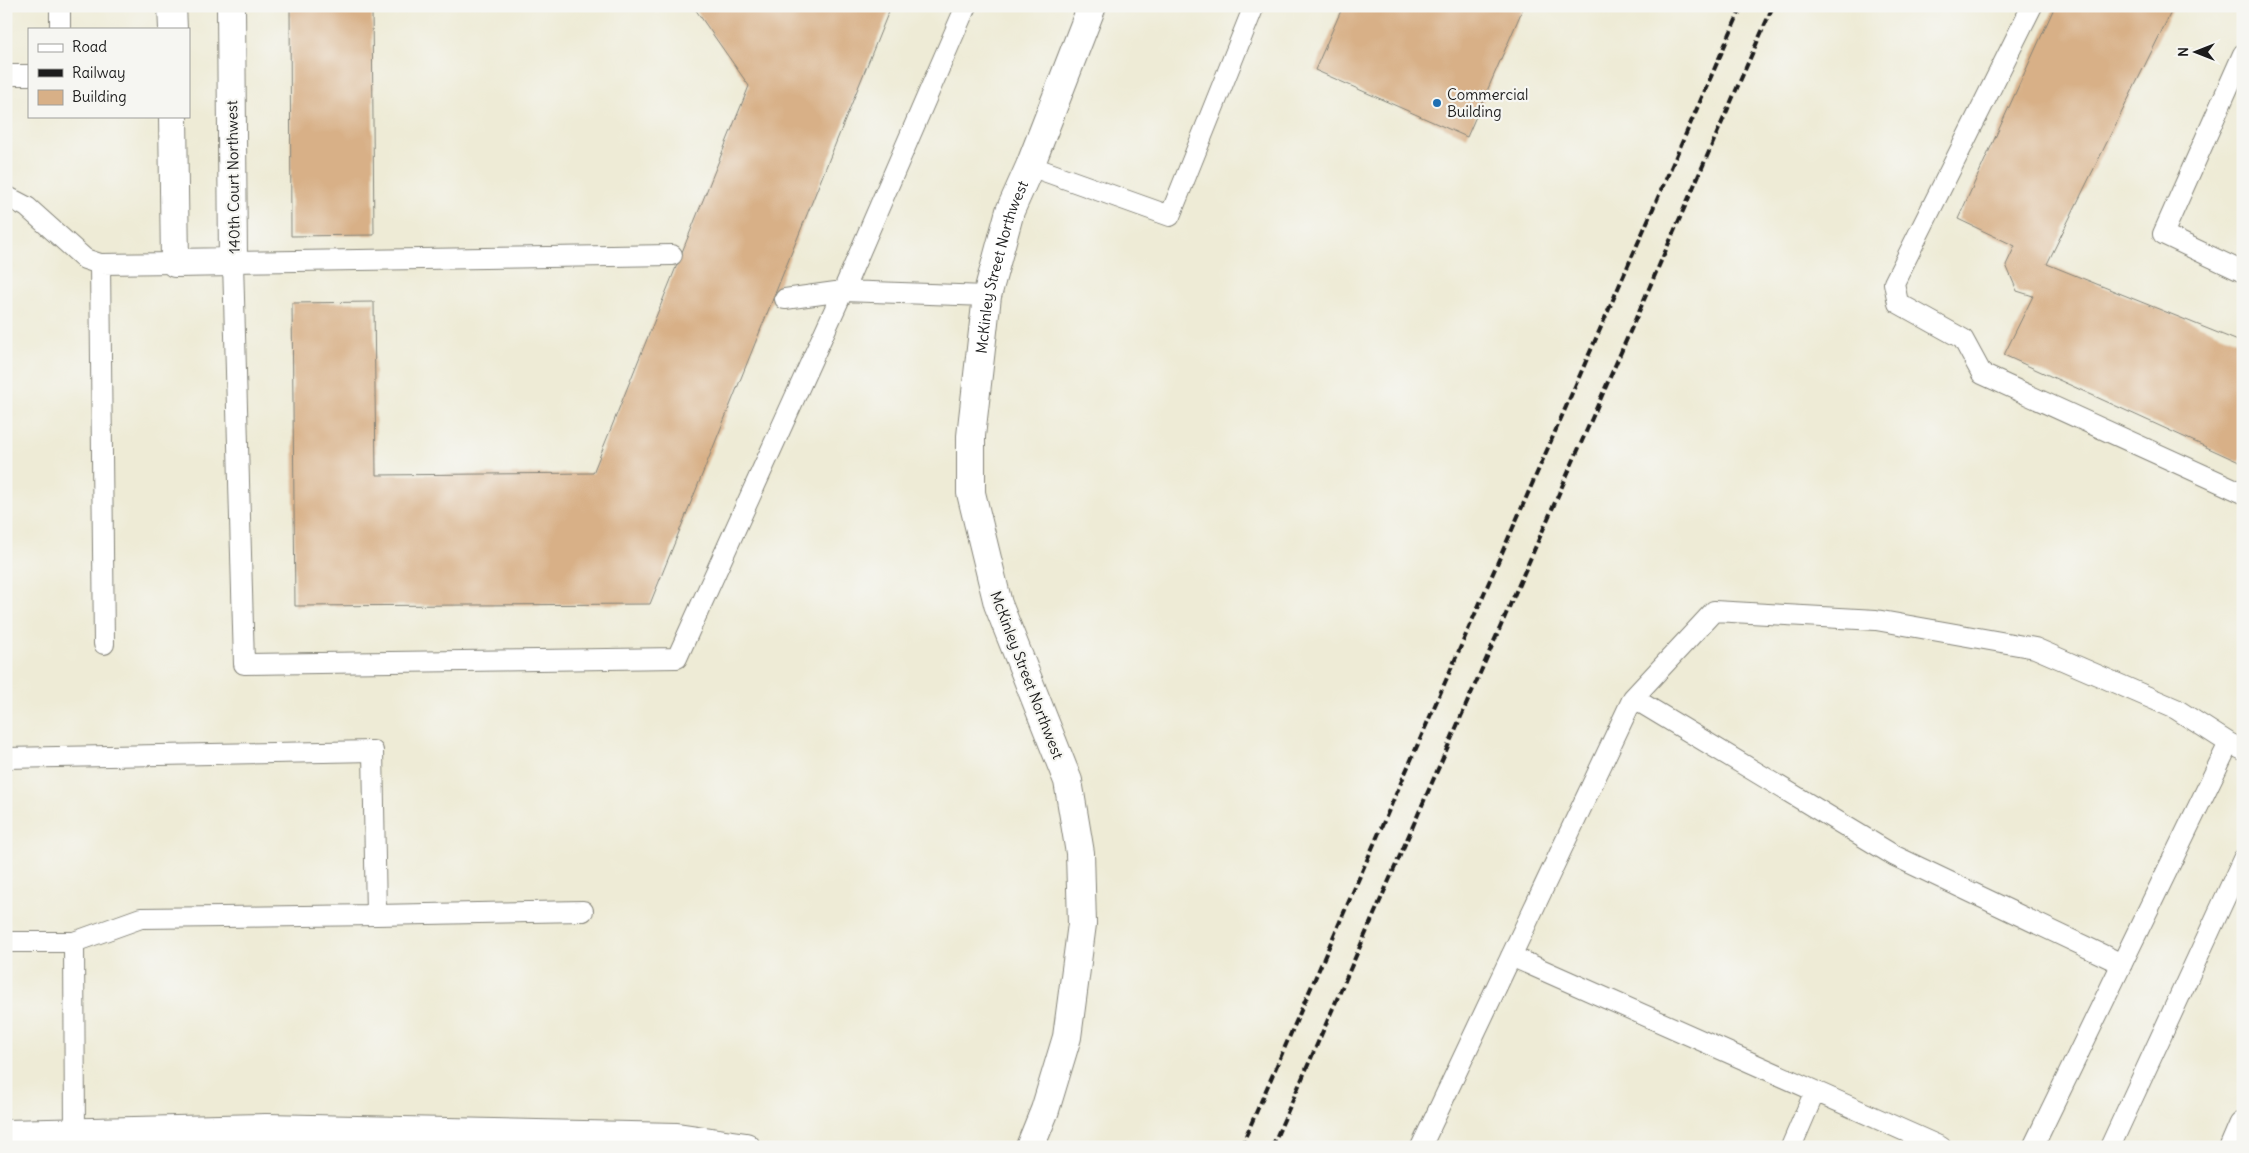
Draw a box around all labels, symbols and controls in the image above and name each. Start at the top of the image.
legend [28,28,190,118]
north arrow [2172,28,2222,78]
text: Road [72,37,107,56]
text: N [2174,47,2192,57]
text: Railway [72,63,126,82]
place label: Commercial Building [1447,85,1528,121]
text: Building [72,87,127,106]
marker: Commercial Building [1431,97,1443,109]
street label: 140th Court Northwest [222,100,244,254]
street label: McKinley Street Northwest [971,177,1032,355]
street label: McKinley Street Northwest [986,588,1068,762]

